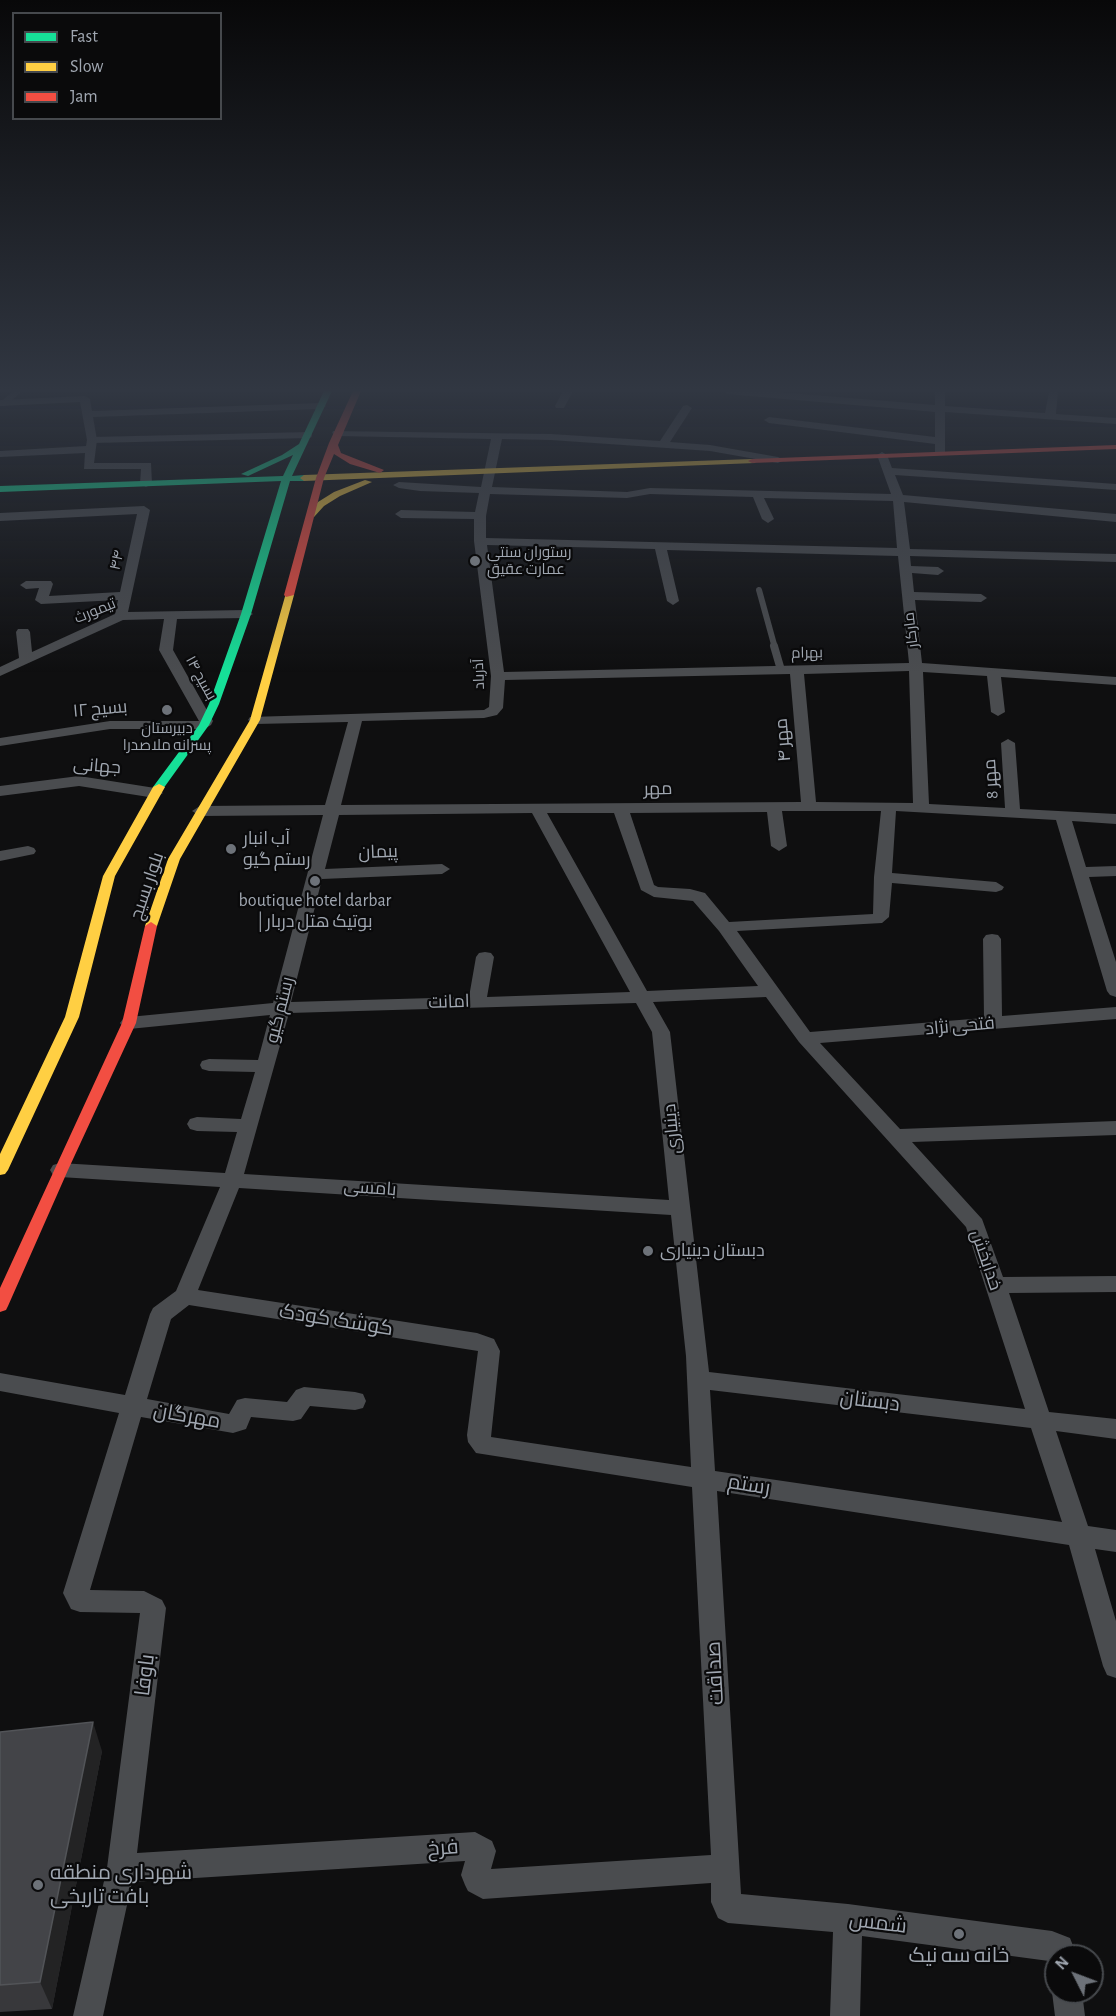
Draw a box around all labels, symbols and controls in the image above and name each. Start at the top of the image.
legend [12,12,222,120]
text: Fast [70,28,98,46]
text: Slow [70,58,103,76]
text: Jam [70,88,98,106]
place label: رستوران سنتی عمارت عقیق [487,543,571,578]
street label: ۴۴ [106,548,128,572]
marker: رستوران سنتی عمارت عقیق [468,554,482,568]
street label: تیمورث [72,595,118,627]
street label: مارکار [900,611,922,649]
street label: بهرام [791,644,823,662]
street label: بسیج ۱۴ [182,653,220,703]
street label: آذرباد [469,658,489,690]
street label: بسیج ۱۲ [72,696,128,722]
marker: دبیرستان پسرانه ملاصدرا [160,703,174,717]
street label: مهر ۴ [770,717,796,763]
place label: دبیرستان پسرانه ملاصدرا [123,719,211,754]
street label: جهانی [72,753,122,779]
street label: مهر 8 [979,758,1003,800]
street label: مهر [643,778,673,800]
place label: آب انبار رستم گیو [243,828,311,870]
street label: پیمان [358,841,398,863]
marker: آب انبار رستم گیو [224,842,238,856]
street label: بلوار بسیج [125,849,169,923]
marker: boutique hotel darbar | بوتیک هتل دربار [308,874,322,888]
place label: boutique hotel darbar | بوتیک هتل دربار [239,890,391,932]
street label: رستم گیو [261,975,299,1045]
street label: امانت [428,990,470,1014]
street label: فتحی نژاد [924,1012,996,1040]
street label: دینیاری [659,1103,685,1155]
street label: بامسی [343,1175,397,1201]
street label: خدابخش [966,1227,1006,1293]
place label: دبستان دینیاری [660,1240,765,1262]
marker: دبستان دینیاری [641,1244,655,1258]
street label: کوشک کودک [277,1299,395,1341]
street label: دبستان [839,1385,901,1417]
street label: مهرگان [151,1398,223,1434]
street label: رستم [726,1469,772,1501]
street label: صداقت [701,1640,729,1706]
street label: باوفا [130,1653,160,1697]
street label: فرخ [427,1834,459,1862]
place label: شهرداری منطقه بافت تاریخی [50,1860,192,1910]
marker: شهرداری منطقه بافت تاریخی [31,1878,45,1892]
street label: شمس [848,1907,908,1939]
marker: خانه سه نیک [952,1927,966,1941]
place label: خانه سه نیک [909,1943,1009,1969]
north arrow [1044,1944,1104,2004]
text: N [1052,1954,1072,1973]

